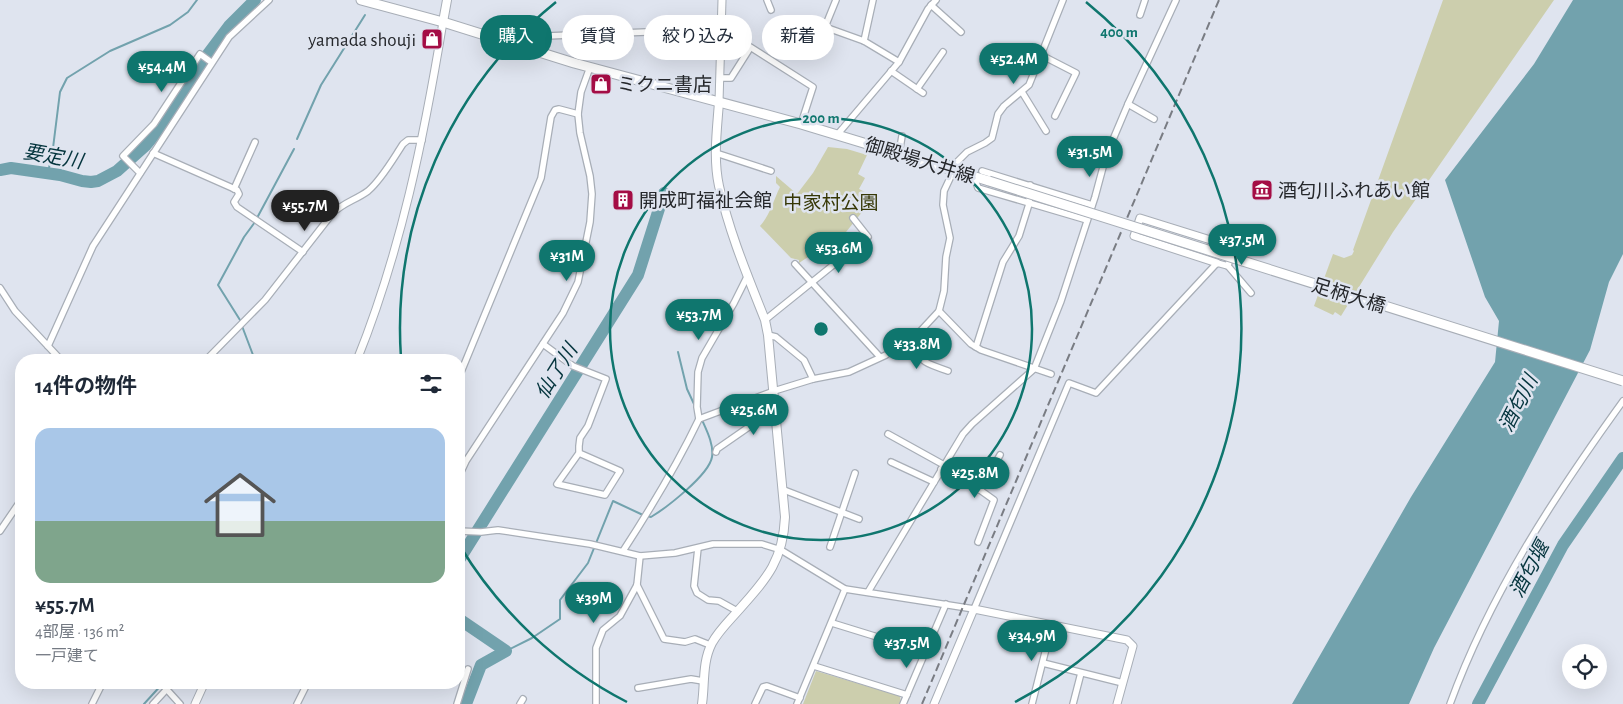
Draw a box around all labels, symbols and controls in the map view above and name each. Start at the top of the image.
chip: 購入 [480,15,552,60]
chip: 賃貸 [562,15,634,60]
chip: 絞り込み [644,15,752,60]
chip: 新着 [762,15,834,60]
text: 400 m [1100,25,1138,40]
shop icon: yamada shouji [420,27,444,51]
place label: yamada shouji [307,31,416,50]
pin: ¥52.4M [973,42,1055,85]
pin: ¥54.4M [121,51,203,93]
text: ¥52.4M [990,51,1038,67]
text: ¥54.4M [138,59,186,75]
shop icon: ミクニ書店 [589,72,613,96]
place label: ミクニ書店 [617,74,712,95]
text: 200 m [802,111,840,126]
street label: 御殿場大井線 [862,134,977,187]
pin: ¥31.5M [1049,136,1131,178]
water label: 要定川 [22,141,86,172]
text: ¥31.5M [1068,144,1112,160]
museum icon: 酒匂川ふれあい館 [1250,178,1274,202]
place label: 酒匂川ふれあい館 [1278,181,1430,201]
building icon: 開成町福祉会館 [611,188,635,212]
pin: ¥55.7M [264,190,346,232]
place label: 開成町福祉会館 [639,190,772,211]
park label: 中家村公園 [783,193,879,213]
text: ¥55.7M [282,198,328,214]
pin: ¥37.5M [1201,224,1283,266]
pin: ¥53.6M [798,232,880,274]
text: ¥37.5M [1219,232,1265,248]
pin: ¥31M [537,240,597,282]
text: ¥53.6M [816,240,862,256]
text: ¥31M [550,248,584,264]
street label: 足柄大橋 [1309,275,1388,317]
pin: ¥53.7M [658,298,740,341]
text: ¥53.7M [676,307,722,323]
centre of rings [812,320,830,338]
pin: ¥33.8M [876,328,958,370]
text: ¥33.8M [894,336,940,352]
water label: 仙了川 [532,339,582,402]
icon: filters [417,370,445,398]
water label: 酒匂川 [1495,370,1542,435]
text: 14件の物件 [35,376,137,397]
pin: ¥25.6M [713,394,795,436]
text: ¥25.6M [730,402,778,418]
pin: ¥25.8M [934,456,1016,499]
icon: home [195,460,285,550]
text: ¥25.8M [951,465,999,481]
water label: 酒匂堰 [1506,534,1555,601]
pin: ¥39M [564,582,624,624]
text: ¥39M [576,590,612,606]
text: ¥55.7M [35,595,95,616]
pin: ¥34.9M [991,620,1073,662]
text: 4部屋 · 136 m² [35,624,124,640]
pin: ¥37.5M [866,626,948,669]
text: ¥34.9M [1008,628,1056,644]
text: ¥37.5M [884,635,930,651]
map controls [1562,644,1607,689]
button: locate [1562,644,1607,689]
text: 一戸建て [35,648,99,664]

